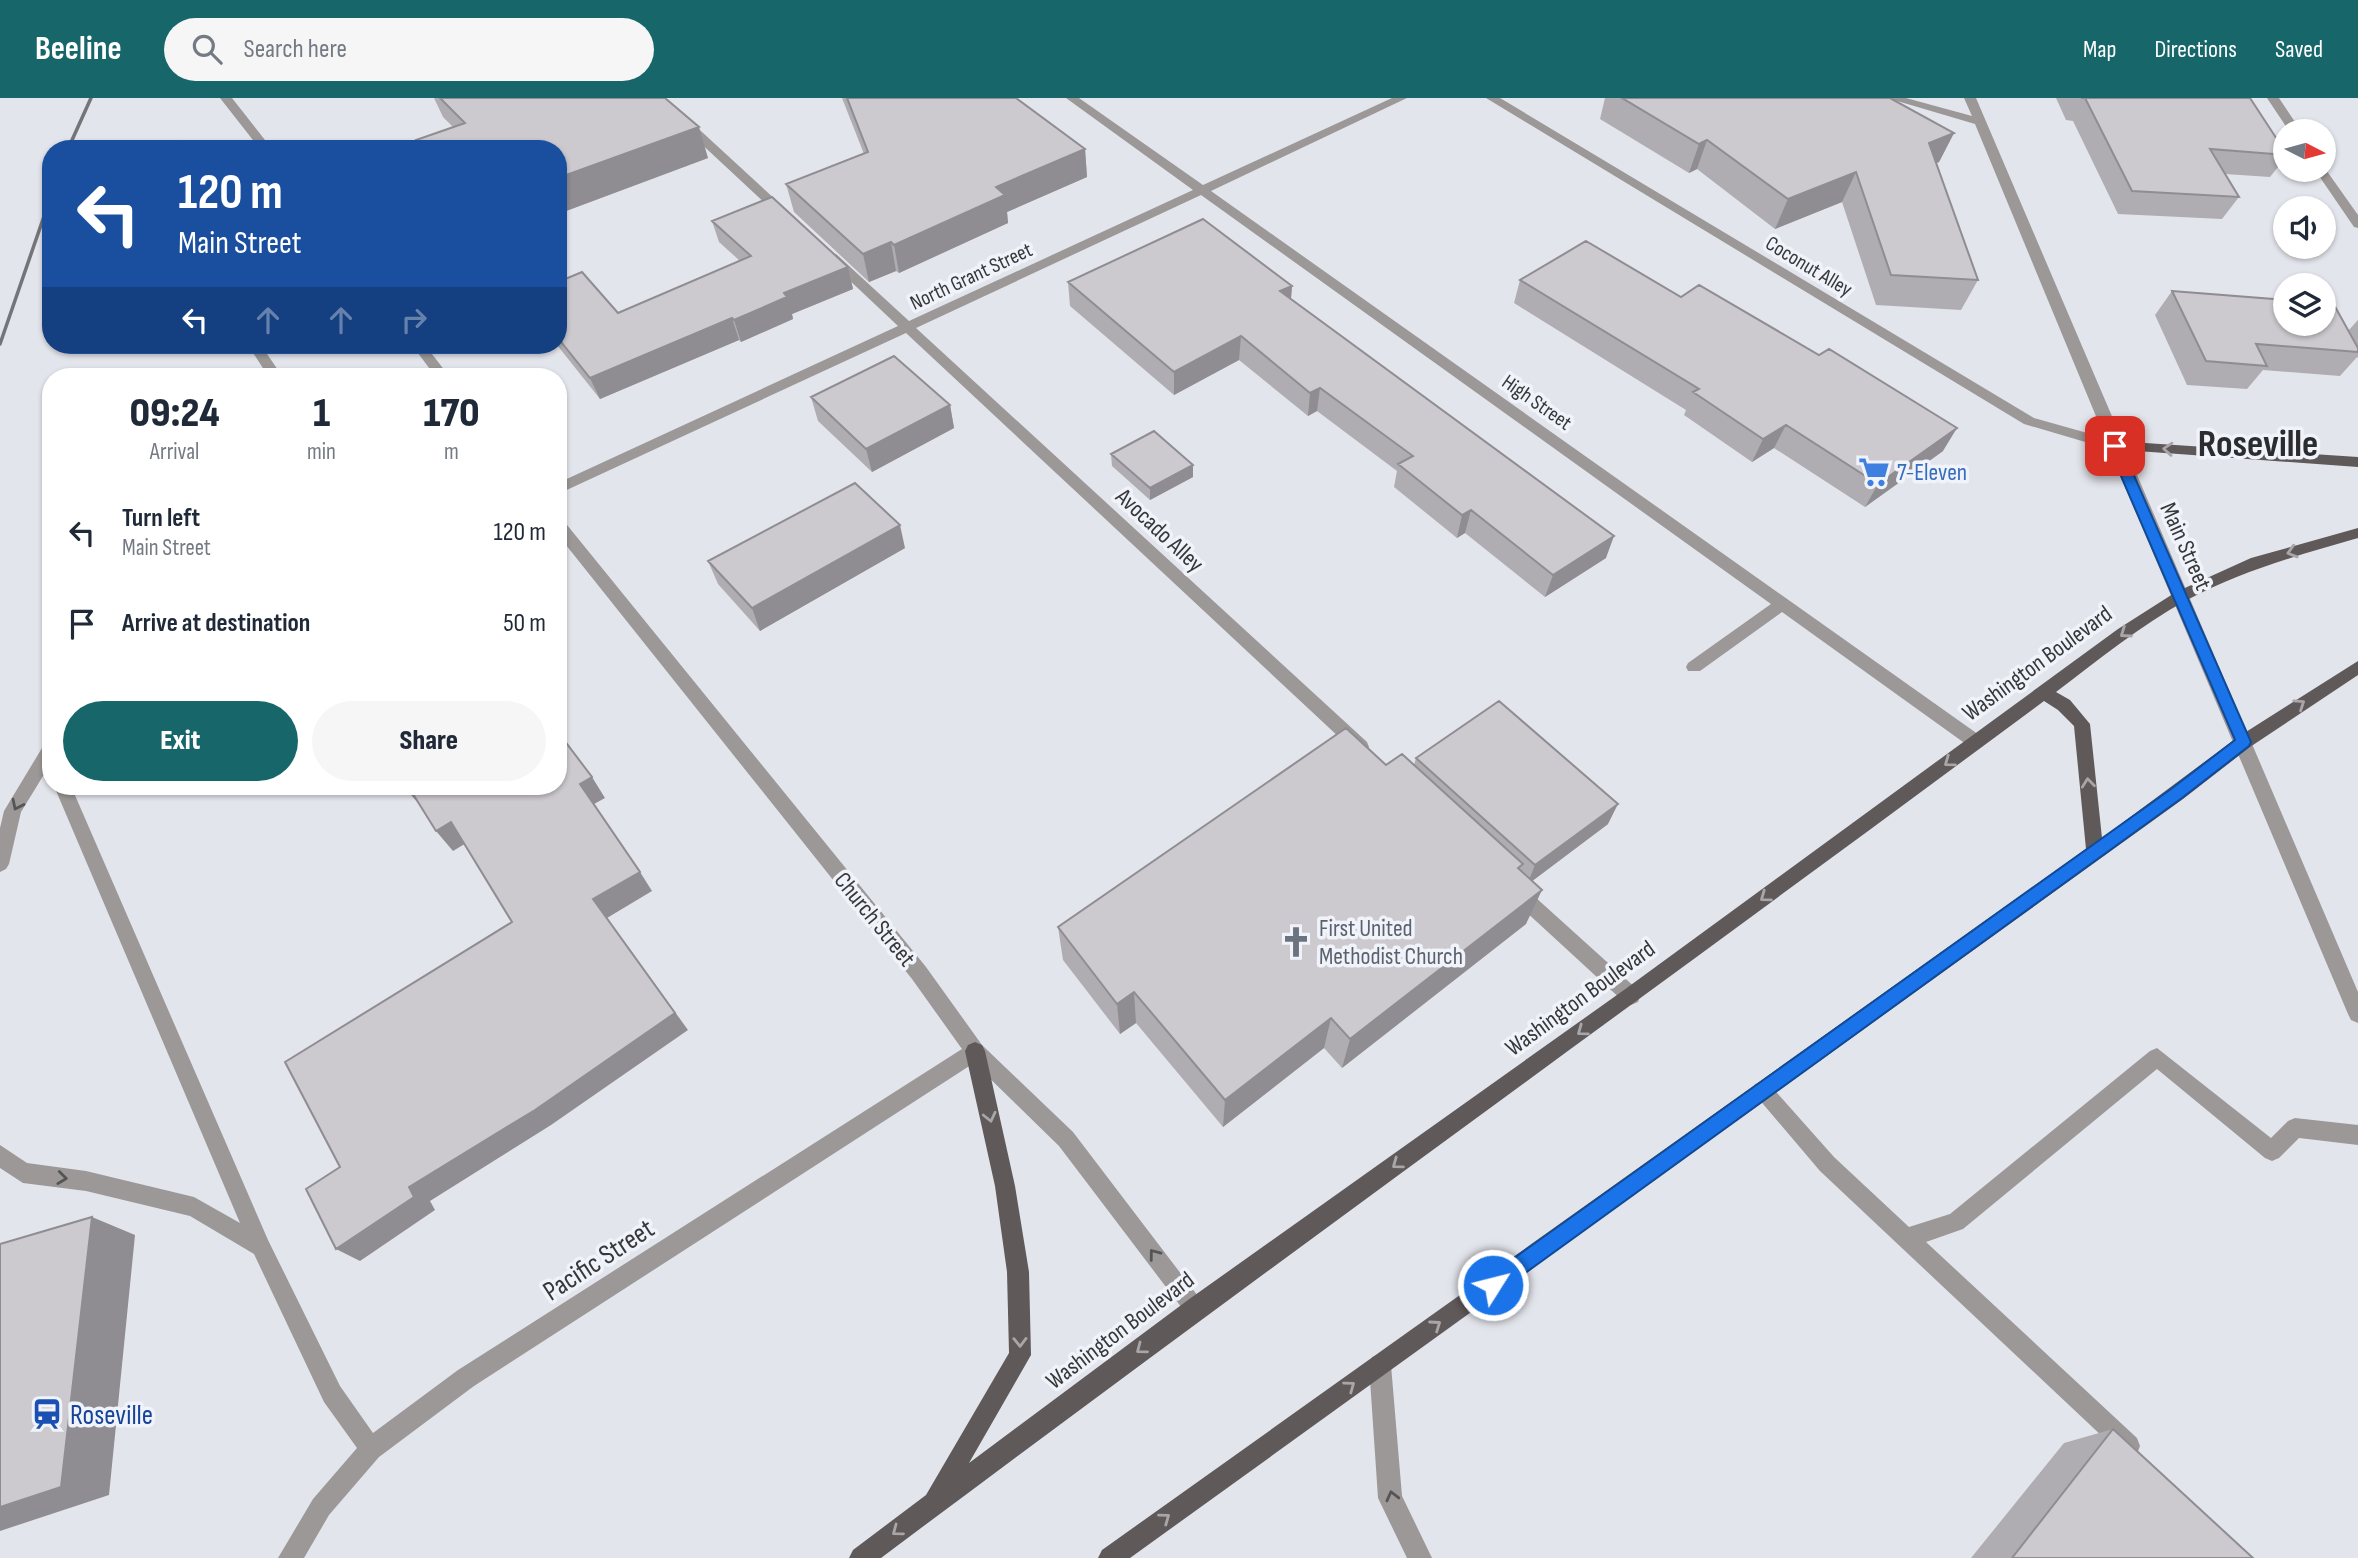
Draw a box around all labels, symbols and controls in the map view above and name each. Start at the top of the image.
search box [164,18,654,81]
text: Beeline [35,29,122,69]
icon: search [188,30,226,68]
text: Search here [244,34,347,65]
text: Map [2083,35,2116,64]
text: Directions [2154,35,2237,64]
text: Saved [2275,35,2323,64]
north arrow [2273,119,2336,182]
map controls [2273,119,2336,336]
text: 120 m [178,164,283,223]
icon: left [63,168,154,259]
button: sound [2273,196,2336,259]
text: Main Street [178,224,302,263]
street label: Coconut Alley [1761,231,1857,302]
street label: North Grant Street [906,237,1036,316]
button: layers [2273,273,2336,336]
icon: left [176,301,214,339]
icon: ahead [249,301,287,339]
icon: ahead [322,301,360,339]
icon: right [395,301,433,339]
street label: High Street [1497,369,1576,435]
text: 09:24 [129,388,220,439]
text: 1 [313,388,330,439]
text: 170 [423,388,480,439]
pin [2085,416,2145,476]
district label: Roseville [2198,422,2318,467]
icon: arrive [2096,427,2134,465]
text: Arrival [150,438,199,466]
text: min [307,438,336,466]
text: m [444,438,459,466]
one-way arrow [2162,442,2173,457]
supermarket icon: 7-Eleven [1857,455,1891,489]
place label: 7-Eleven [1897,458,1967,487]
street label: Avocado Alley [1109,482,1210,578]
street label: Main Street [2153,498,2218,594]
text: Turn left [122,503,200,534]
icon: left [63,514,101,552]
text: 120 m [493,517,546,548]
text: Main Street [122,534,211,562]
one-way arrow [2286,543,2298,558]
street label: Washington Boulevard [1957,599,2118,727]
icon: arrive [63,605,101,643]
text: Arrive at destination [122,608,310,639]
text: 50 m [503,608,546,639]
one-way arrow [2119,625,2132,638]
one-way arrow [2292,699,2305,712]
button: Exit [63,701,298,781]
button: Share [312,701,546,781]
one-way arrow [1944,753,1956,766]
one-way arrow [2081,777,2096,788]
one-way arrow [11,798,25,810]
street label: Church Street [828,866,921,972]
one-way arrow [1761,888,1773,901]
place label: First United Methodist Church [1319,914,1463,971]
church icon: First United Methodist Church [1279,925,1313,959]
street label: Washington Boulevard [1500,934,1661,1062]
one-way arrow [1577,1023,1590,1035]
one-way arrow [981,1111,996,1123]
one-way arrow [1392,1155,1405,1168]
one-way arrow [56,1170,68,1185]
street label: Pacific Street [537,1212,660,1308]
position arrow [1456,1248,1530,1322]
one-way arrow [1150,1249,1163,1261]
street label: Washington Boulevard [1041,1265,1200,1395]
one-way arrow [1428,1321,1441,1334]
one-way arrow [1012,1337,1027,1348]
one-way arrow [1136,1340,1149,1353]
one-way arrow [1343,1382,1355,1394]
station icon: Roseville [30,1397,64,1431]
place label: Roseville [70,1399,153,1432]
one-way arrow [1386,1490,1400,1502]
one-way arrow [1157,1514,1170,1526]
one-way arrow [892,1523,905,1535]

